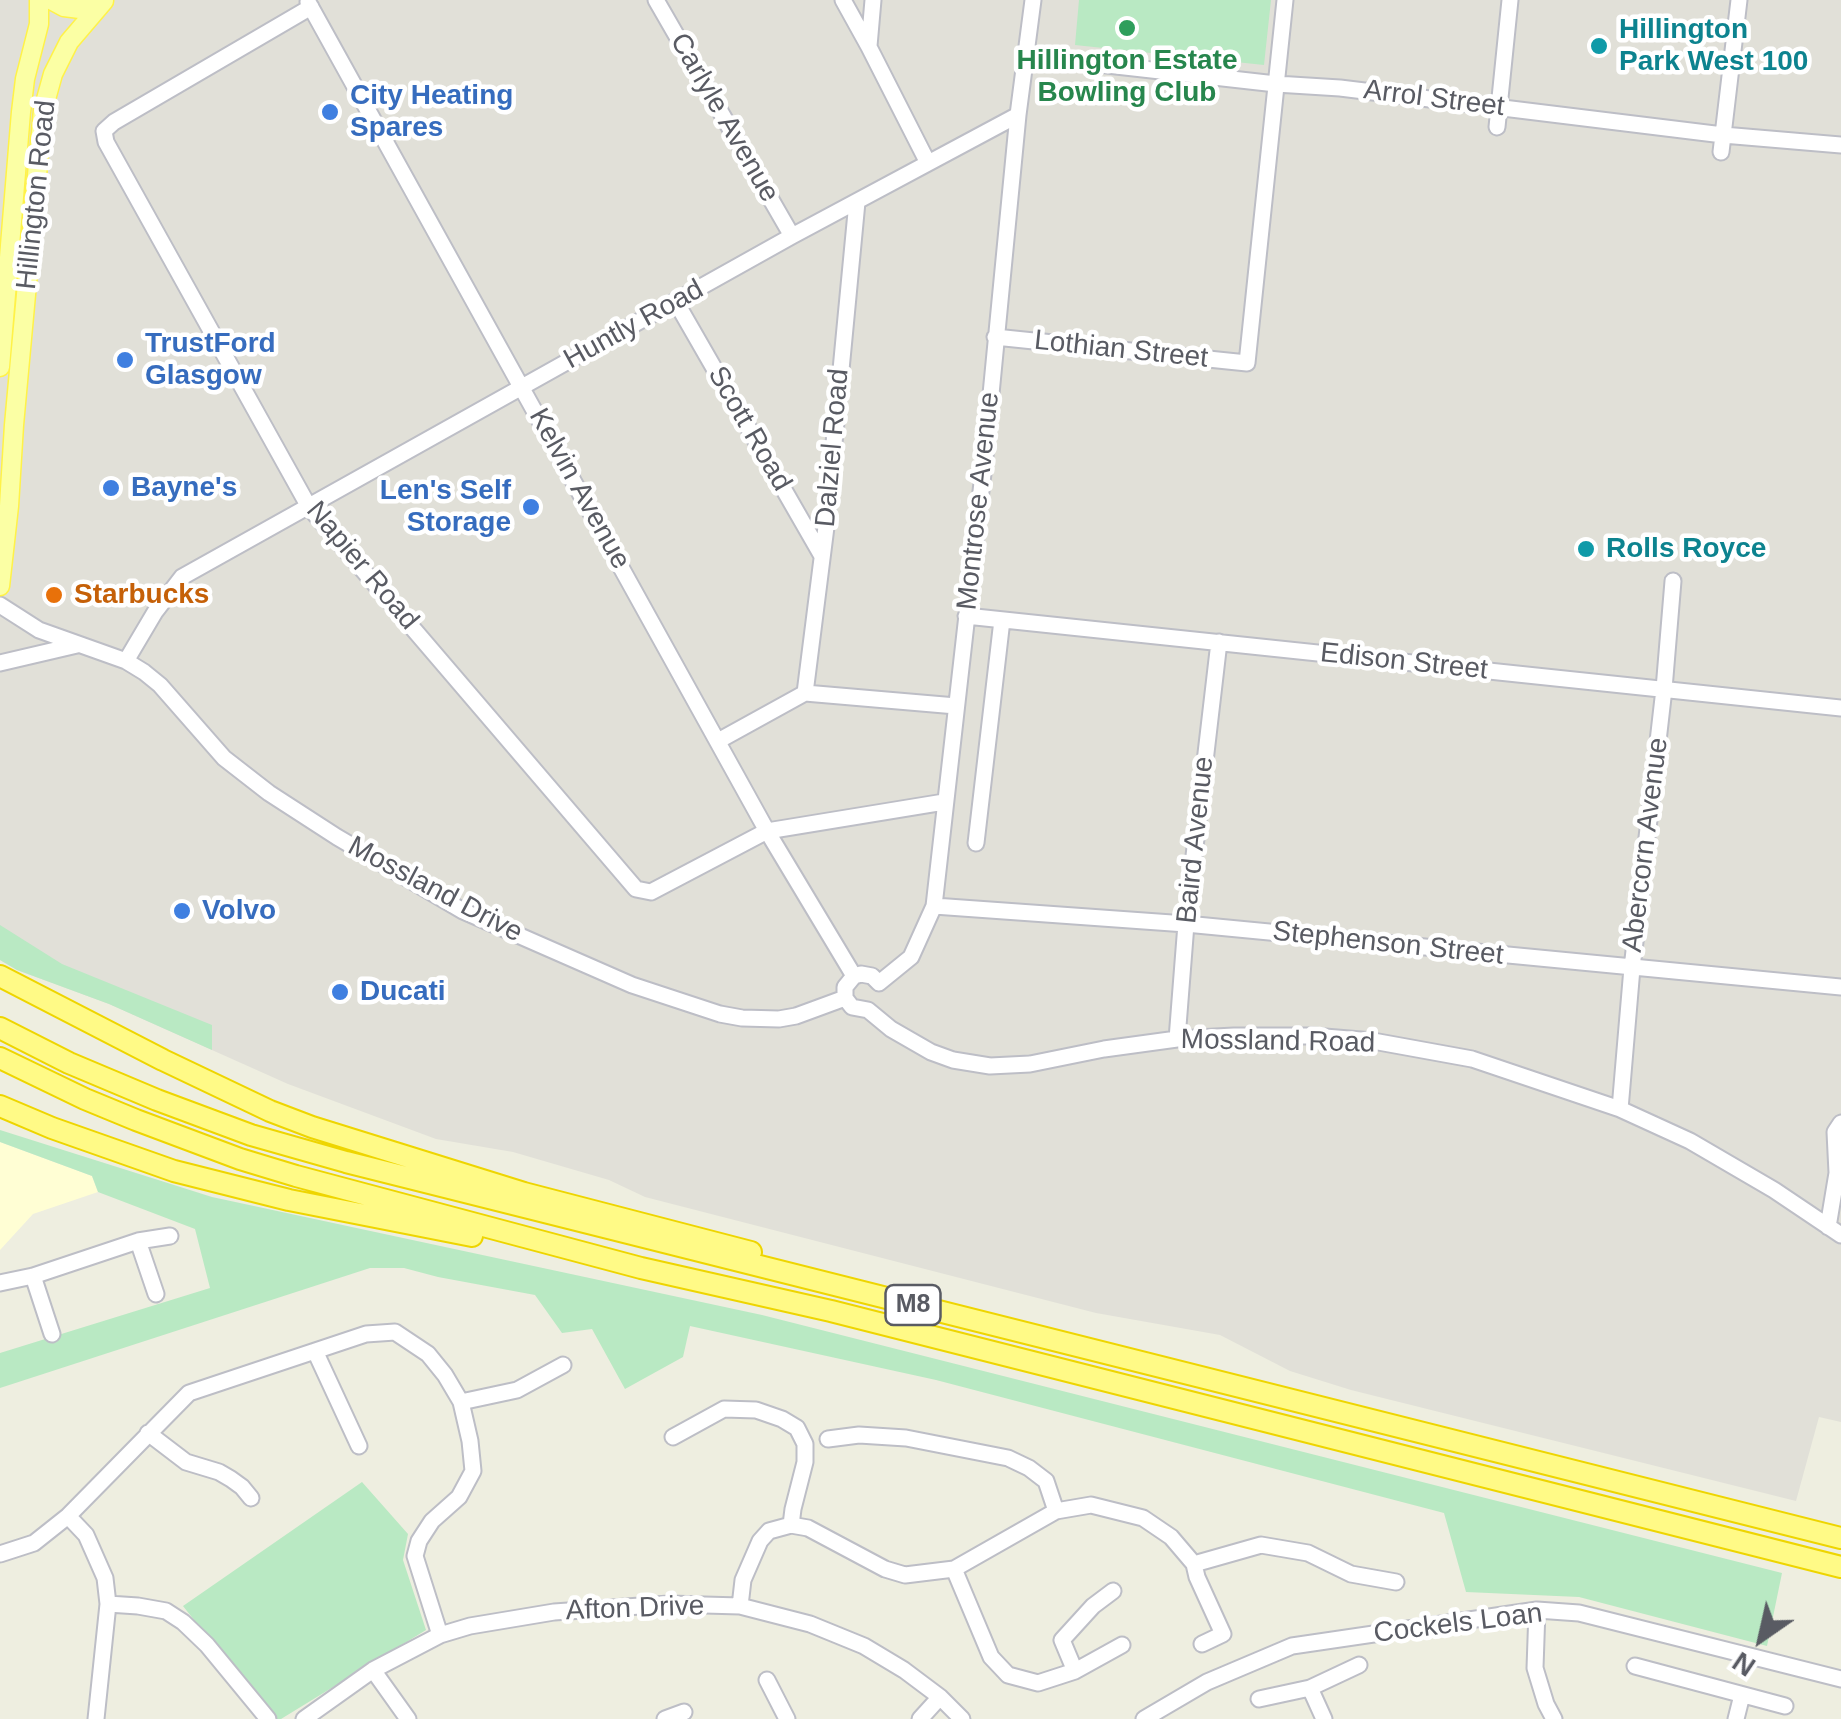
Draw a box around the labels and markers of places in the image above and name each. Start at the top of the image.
place label: Hillington Park West 100 [1619,13,1808,79]
marker: Hillington Estate Bowling Club [1116,17,1138,39]
marker: Hillington Park West 100 [1588,35,1610,57]
place label: Hillington Estate Bowling Club [1017,44,1237,110]
place label: City Heating Spares [350,79,513,145]
marker: City Heating Spares [319,101,341,123]
place label: TrustFord Glasgow [145,327,276,393]
marker: TrustFord Glasgow [114,349,136,371]
place label: Bayne's [131,471,237,505]
place label: Len's Self Storage [380,474,511,540]
marker: Bayne's [100,477,122,499]
marker: Len's Self Storage [520,496,542,518]
place label: Rolls Royce [1606,532,1766,566]
marker: Rolls Royce [1575,538,1597,560]
place label: Starbucks [74,578,209,612]
marker: Starbucks [43,584,65,606]
place label: Volvo [202,894,276,928]
marker: Volvo [171,900,193,922]
place label: Ducati [360,975,446,1009]
marker: Ducati [329,981,351,1003]

